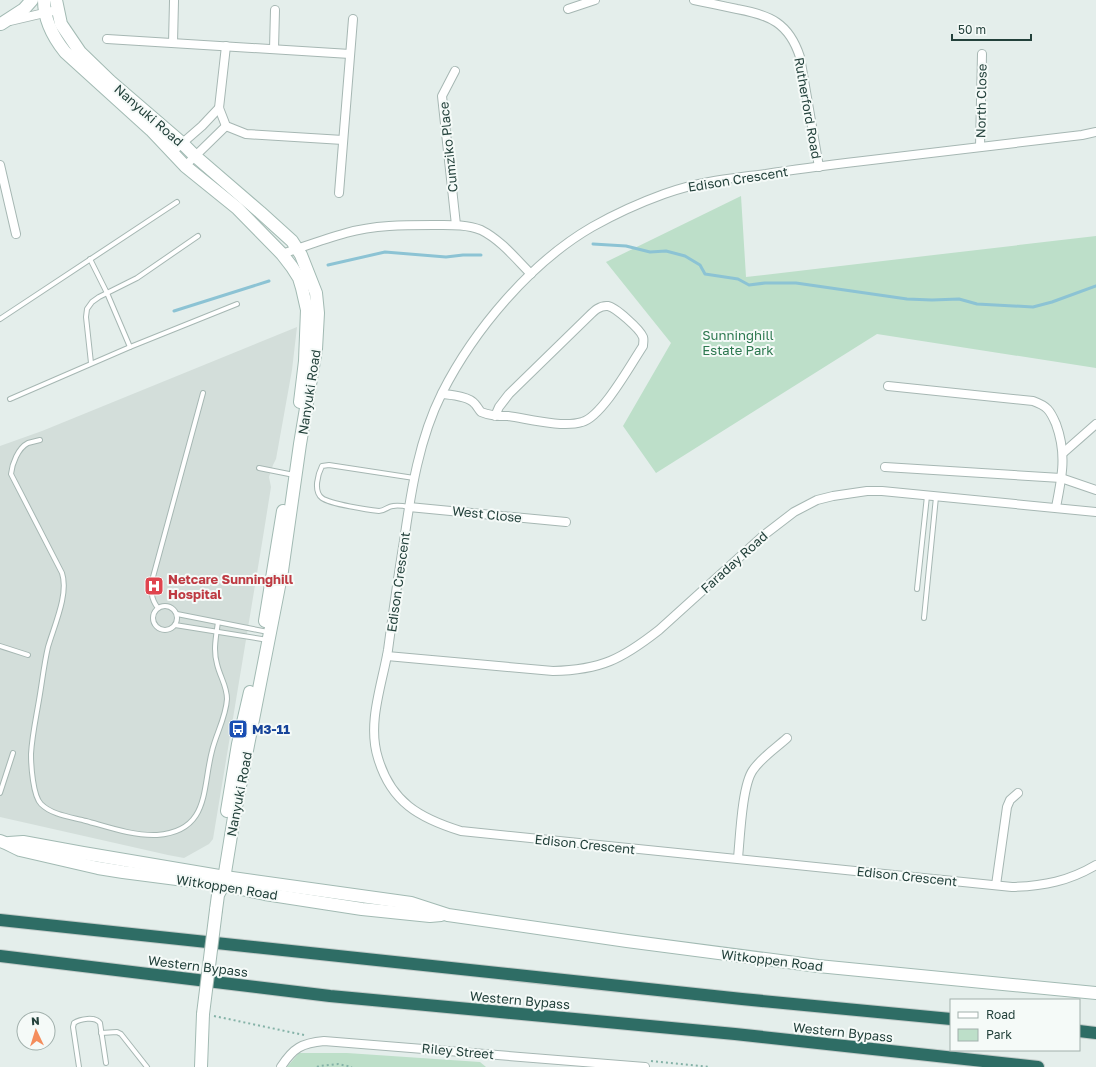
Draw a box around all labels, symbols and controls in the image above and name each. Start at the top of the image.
scale bar [952,16,1031,42]
text: 50 m [958,22,986,37]
street label: Rutherford Road [791,56,825,160]
street label: North Close [972,64,990,138]
street label: Nanyuki Road [111,81,187,149]
street label: Cumziko Place [435,101,461,193]
street label: Edison Crescent [687,163,789,195]
park label: Sunninghill Estate Park [702,327,774,358]
street label: Nanyuki Road [294,348,324,436]
street label: West Close [451,502,523,526]
street label: Faraday Road [697,528,771,596]
street label: Edison Crescent [383,531,413,633]
place label: Netcare Sunninghill Hospital [168,571,294,602]
hospital icon: Netcare Sunninghill Hospital [143,575,165,597]
bus stop icon: M3-11 [227,718,249,740]
place label: M3-11 [252,721,290,737]
street label: Nanyuki Road [223,750,255,838]
street label: Edison Crescent [534,831,636,857]
street label: Edison Crescent [856,863,958,889]
street label: Witkoppen Road [175,871,279,903]
street label: Witkoppen Road [720,946,824,974]
street label: Western Bypass [147,952,249,980]
street label: Western Bypass [469,988,571,1012]
legend [950,999,1080,1051]
text: Road [986,1007,1015,1022]
north arrow [16,1011,56,1051]
text: N [31,1014,40,1027]
street label: Western Bypass [792,1019,894,1045]
text: Park [986,1027,1012,1042]
street label: Riley Street [421,1040,495,1062]

